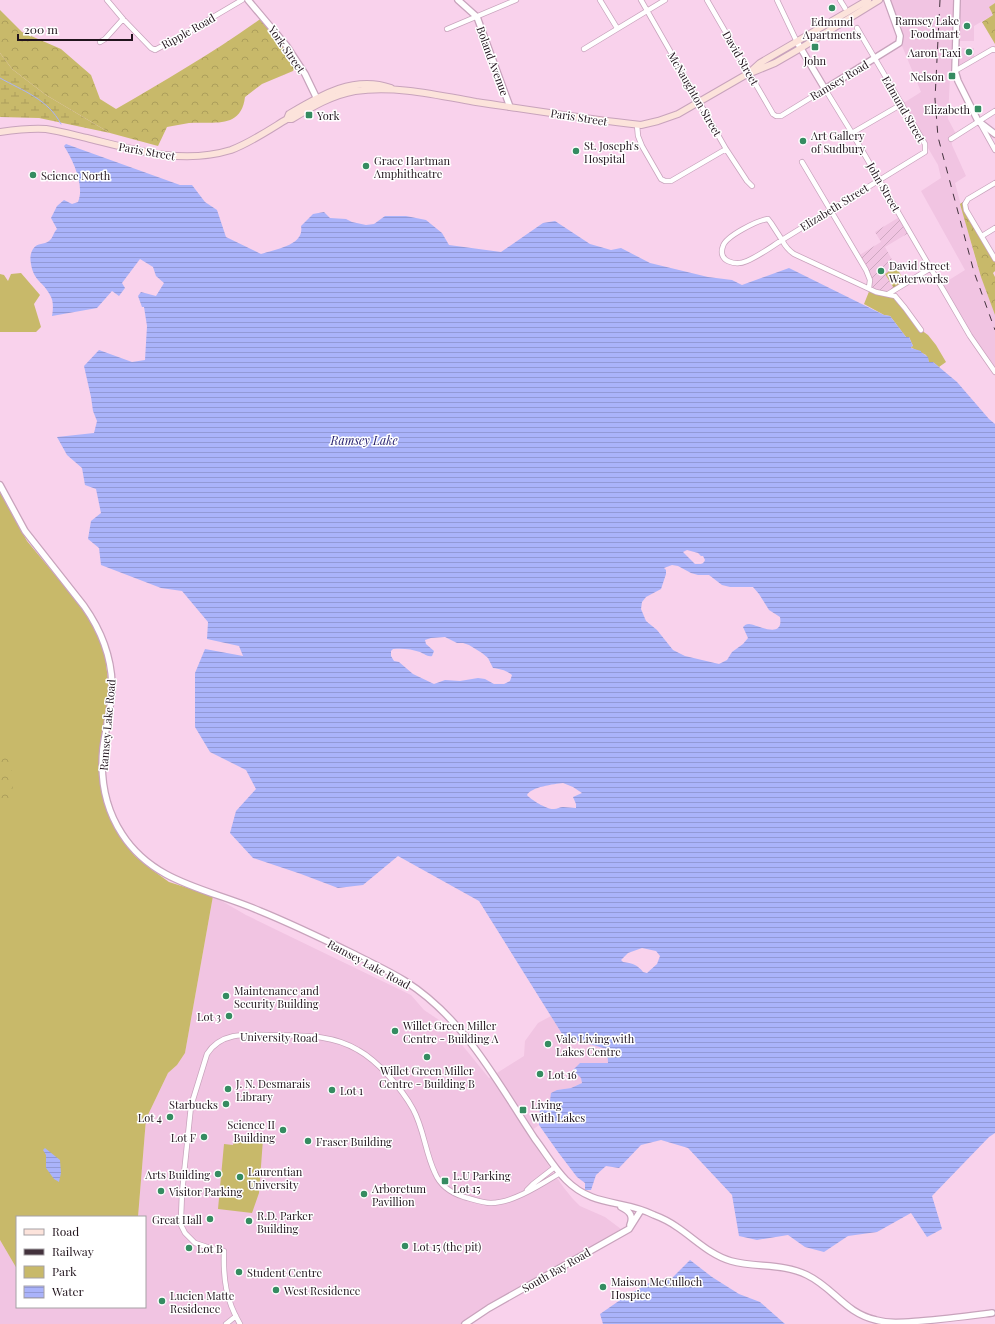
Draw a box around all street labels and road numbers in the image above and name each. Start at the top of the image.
street label: Ripple Road [158,10,218,52]
street label: York Street [265,21,309,76]
street label: Boland Avenue [473,24,513,98]
street label: David Street [719,28,763,88]
street label: McNaughton Street [665,49,725,139]
street label: Ramsey Road [807,56,872,103]
street label: Edmund Street [879,73,929,145]
street label: Paris Street [550,105,608,129]
street label: Paris Street [118,139,177,163]
street label: John Street [863,159,904,214]
street label: Elizabeth Street [797,180,871,234]
street label: Ramsey Lake Road [96,678,119,771]
street label: Ramsey Lake Road [325,936,414,992]
street label: University Road [240,1029,319,1045]
street label: South Bay Road [519,1244,594,1296]

